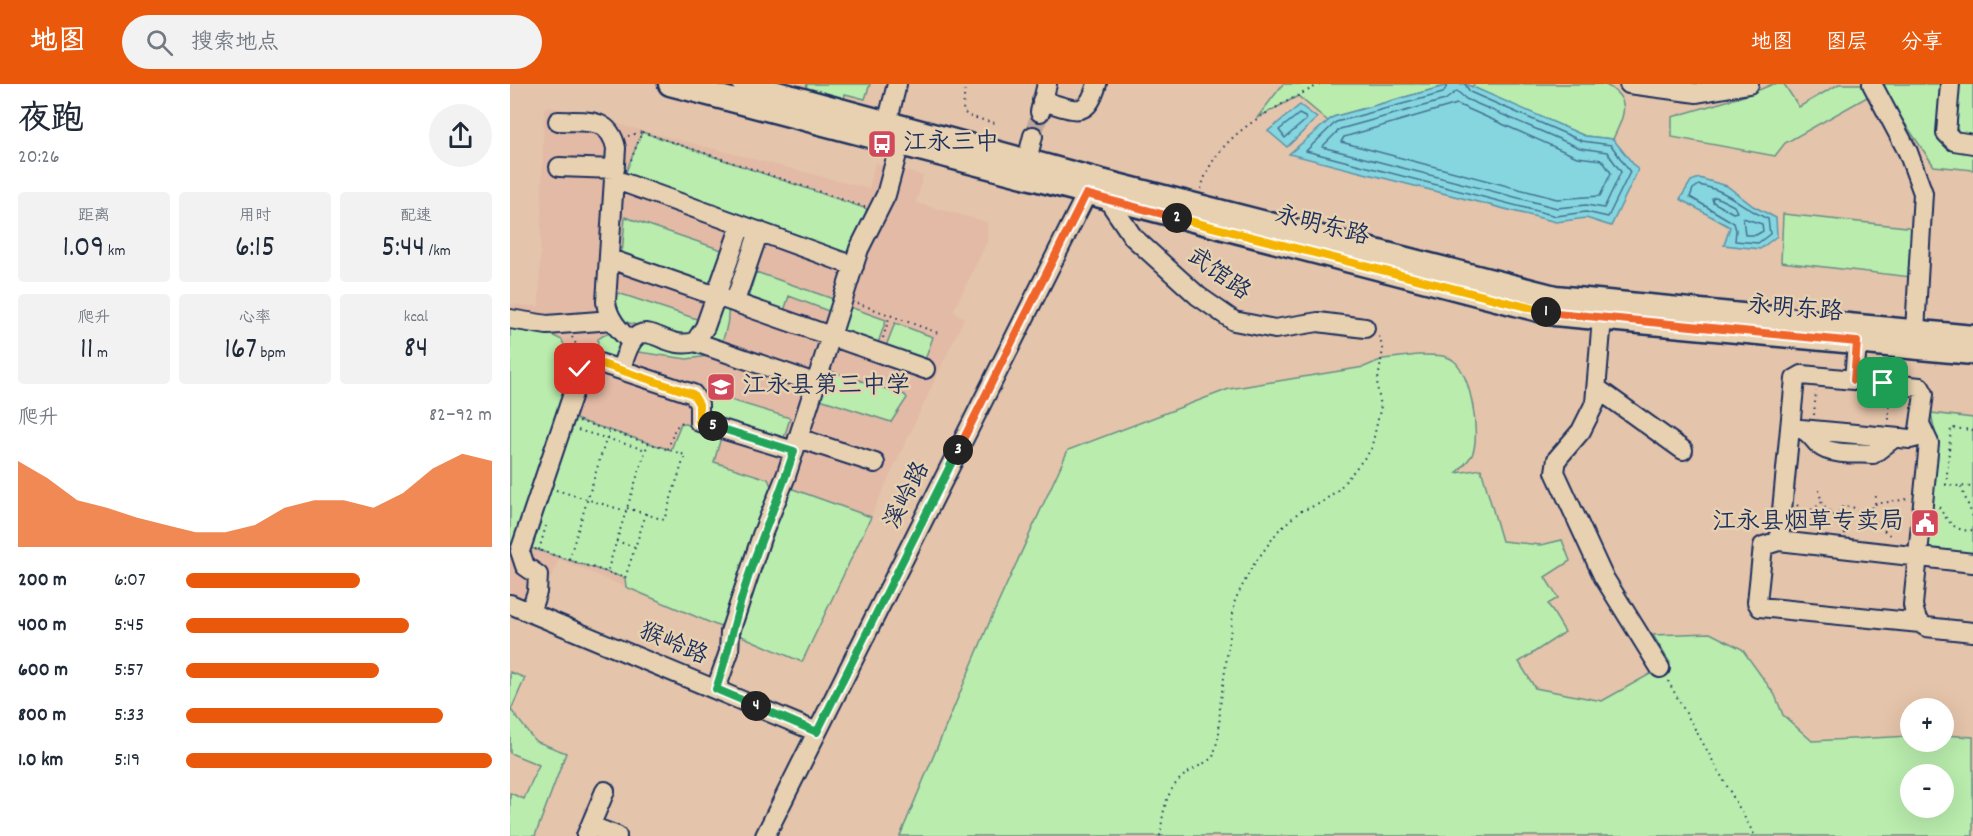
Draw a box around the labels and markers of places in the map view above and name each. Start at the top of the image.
place label: 江永三中 [903,127,999,161]
bus stop icon: 江永三中 [866,128,898,160]
pin: 2 [1162,203,1192,233]
pin: 1 [1531,297,1561,327]
pin [554,343,605,394]
pin [1857,357,1908,408]
place label: 江永县第三中学 [742,370,910,404]
school or university icon: 江永县第三中学 [705,371,737,403]
pin: 5 [698,411,728,441]
pin: 3 [943,435,973,465]
place label: 江永县烟草专卖局 [1712,506,1904,540]
public building icon: 江永县烟草专卖局 [1909,507,1941,539]
pin: 4 [741,691,771,721]

